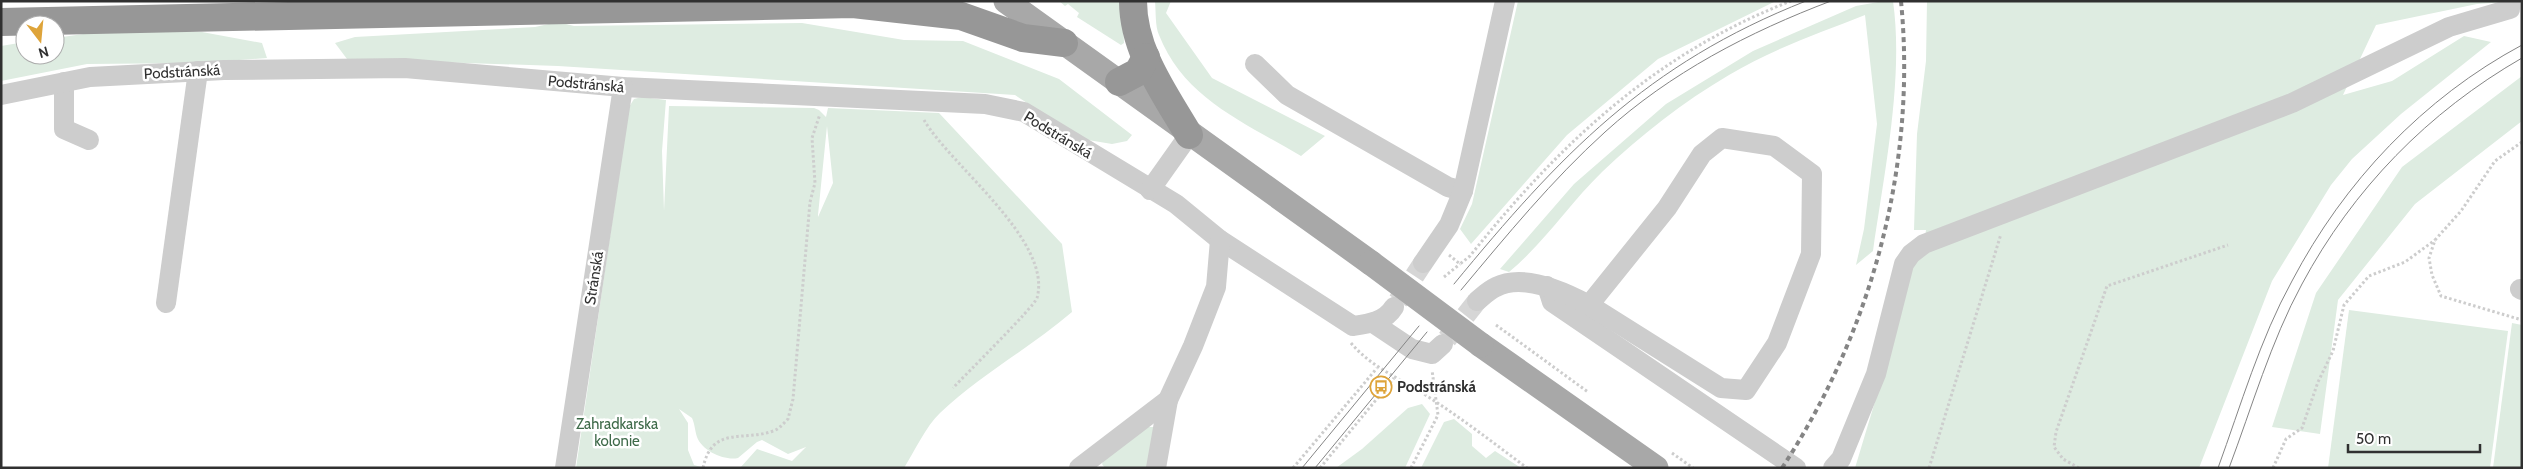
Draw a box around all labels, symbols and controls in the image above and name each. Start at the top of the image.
north arrow [15,15,65,65]
text: N [36,42,51,63]
street label: Podstránská [143,61,221,83]
street label: Podstránská [547,72,626,96]
street label: Podstránská [1021,108,1096,163]
street label: Stránská [581,249,607,306]
bus stop icon: Podstránská [1369,375,1393,399]
place label: Podstránská [1397,378,1477,396]
park label: Zahradkarska kolonie [576,415,659,450]
scale bar [2348,422,2480,454]
text: 50 m [2356,430,2391,448]

